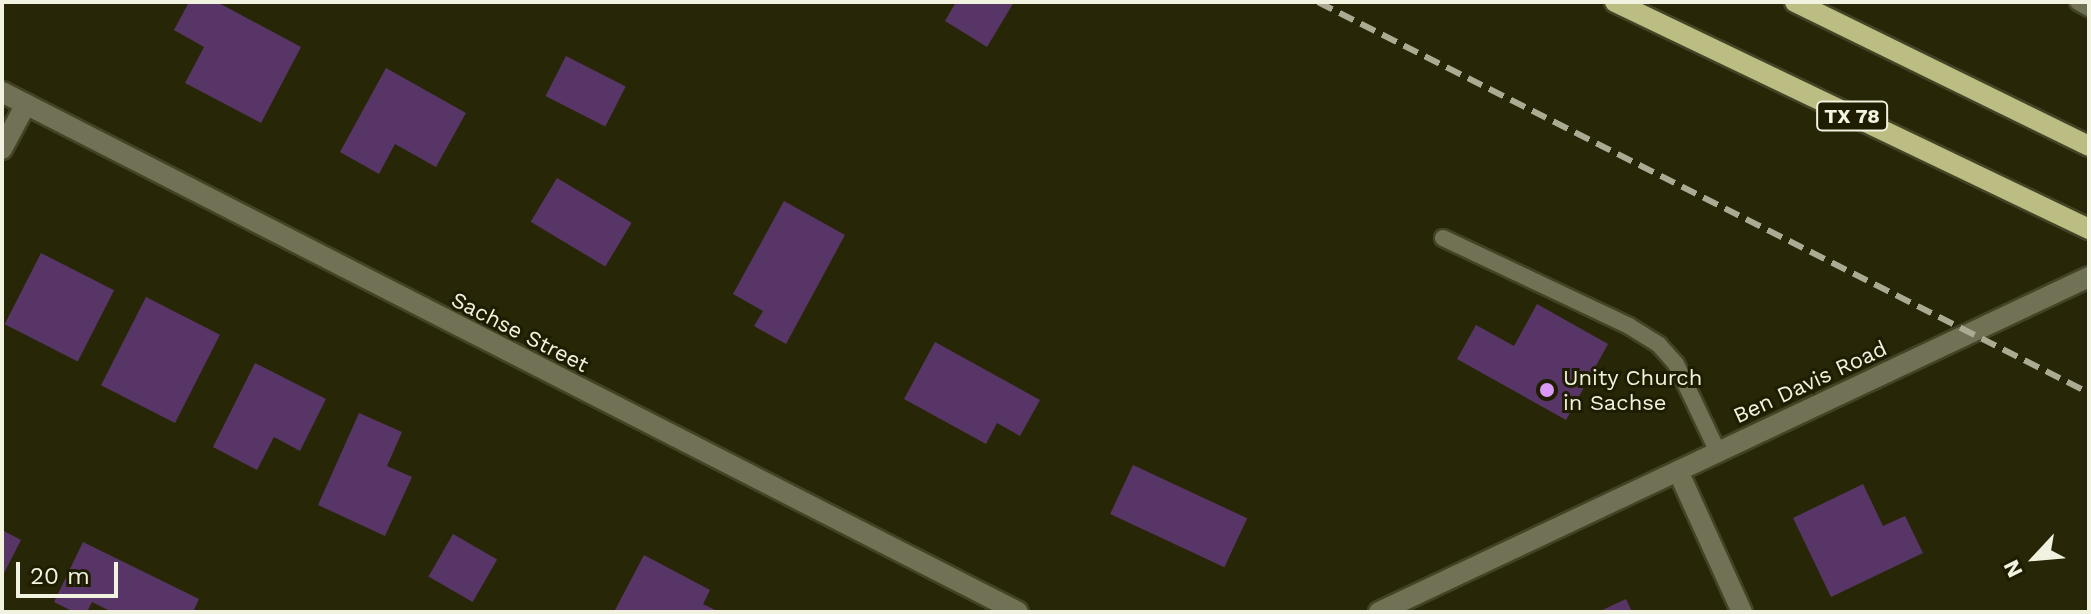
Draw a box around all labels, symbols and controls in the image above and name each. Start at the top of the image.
road number: TX 78 [1814,100,1890,132]
street label: Sachse Street [447,286,593,378]
street label: Ben Davis Road [1729,335,1891,429]
place label: Unity Church in Sachse [1563,364,1703,416]
marker: Unity Church in Sachse [1538,381,1556,399]
north arrow [1995,518,2075,598]
scale bar [20,546,122,596]
text: N [1998,556,2028,582]
text: 20 m [30,562,90,590]

